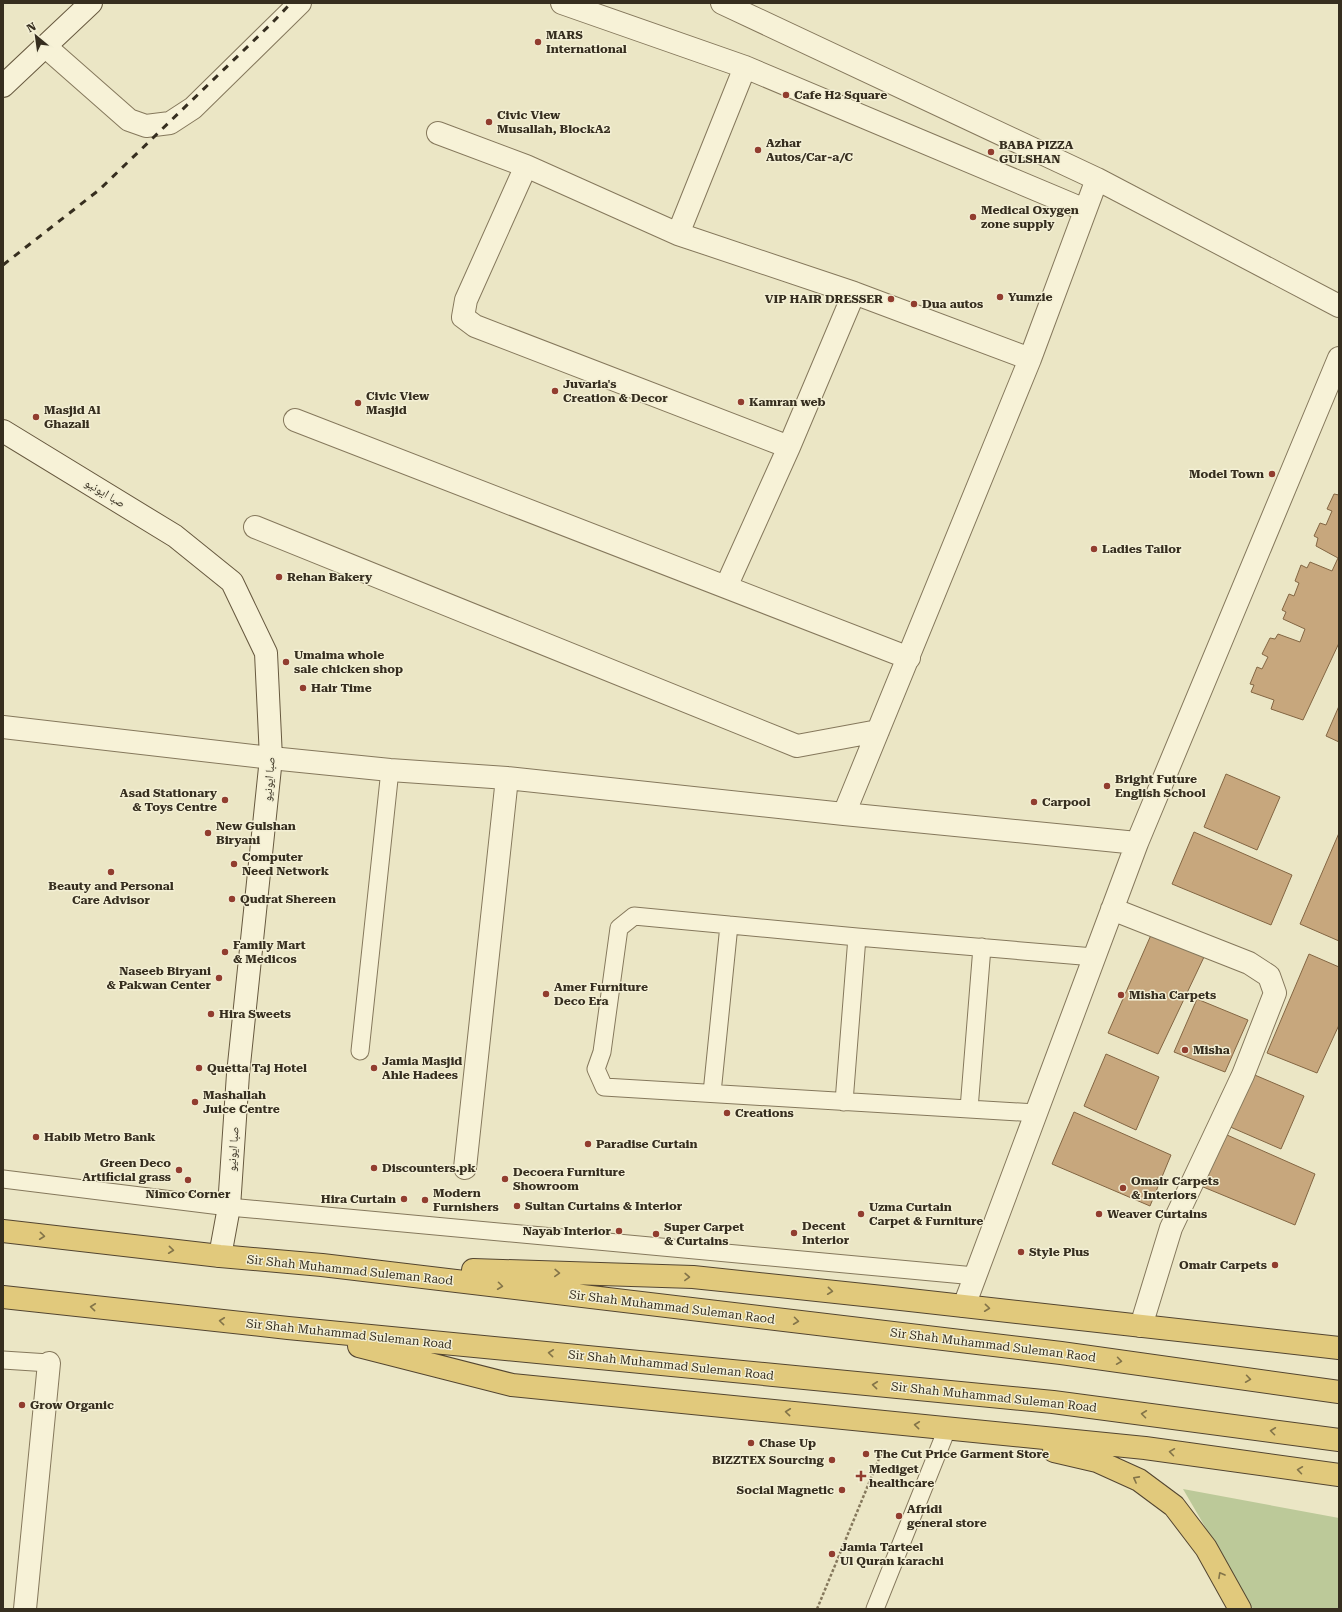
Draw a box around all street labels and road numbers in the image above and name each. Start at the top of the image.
street label: صبا ایونیو [82,475,128,511]
street label: صبا ایونیو [260,756,278,802]
street label: صبا ایونیو [224,1126,242,1172]
street label: Sir Shah Muhammad Suleman Raod [246,1252,454,1288]
street label: Sir Shah Muhammad Suleman Raod [568,1287,776,1327]
street label: Sir Shah Muhammad Suleman Road [245,1316,453,1352]
street label: Sir Shah Muhammad Suleman Raod [889,1325,1097,1365]
street label: Sir Shah Muhammad Suleman Road [567,1347,775,1383]
street label: Sir Shah Muhammad Suleman Road [890,1379,1098,1415]

